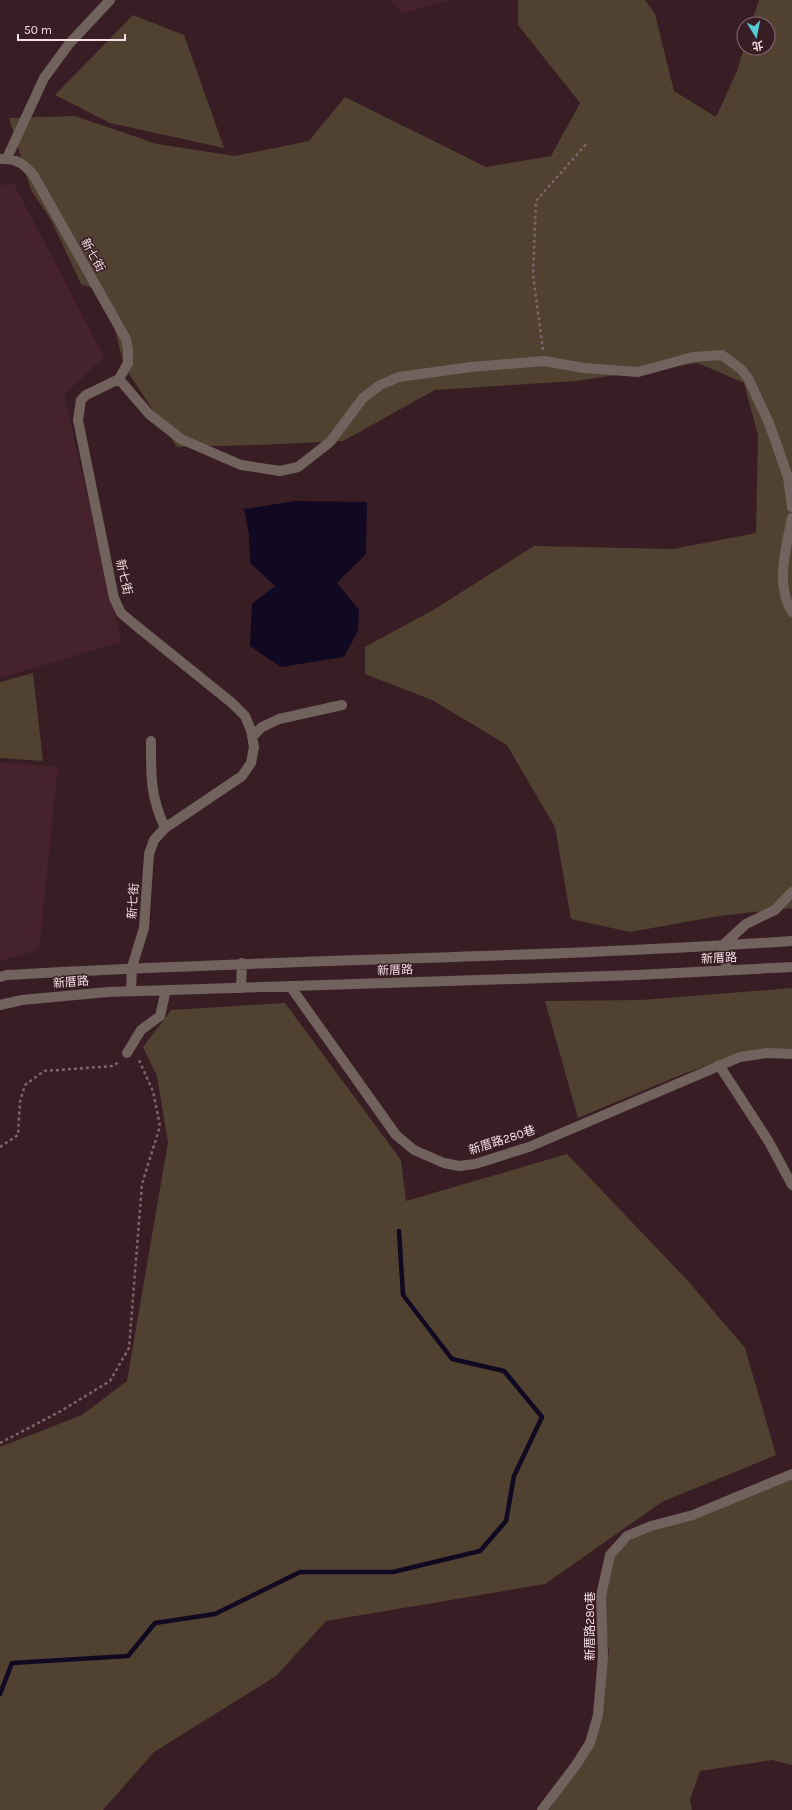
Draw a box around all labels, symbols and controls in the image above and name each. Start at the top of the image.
scale bar [18,16,125,42]
north arrow [736,16,776,56]
text: 50 m [24,23,52,37]
text: 北 [751,38,764,53]
street label: 新七街 [78,236,108,274]
street label: 新七街 [113,558,135,596]
street label: 新七街 [125,883,141,919]
street label: 新厝路 [701,950,737,966]
street label: 新厝路 [377,962,413,978]
street label: 新厝路 [52,973,90,991]
street label: 新厝路280巷 [467,1123,537,1157]
street label: 新厝路280巷 [583,1591,597,1661]

